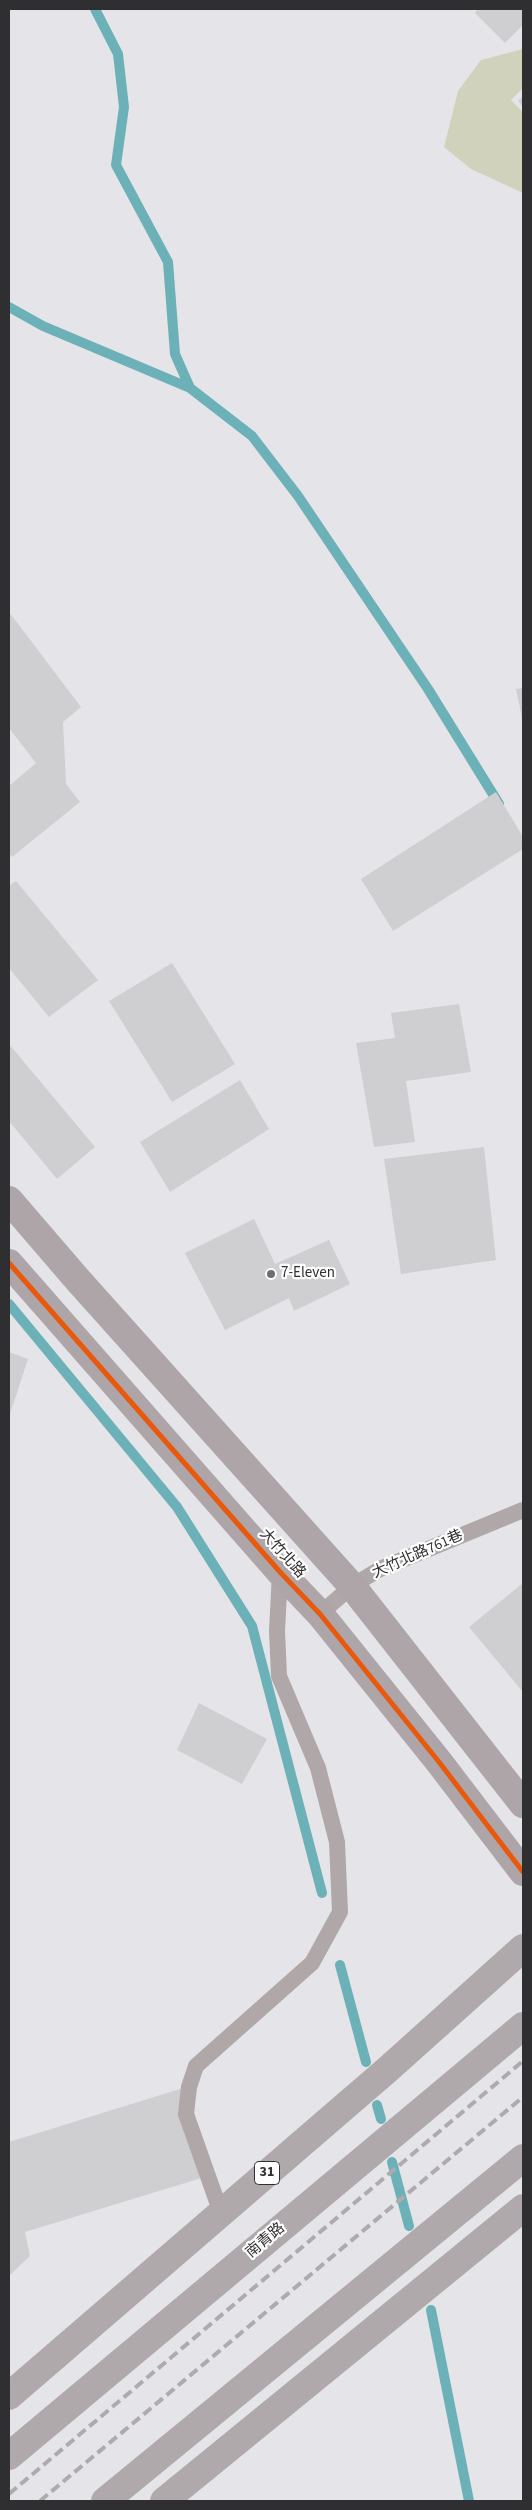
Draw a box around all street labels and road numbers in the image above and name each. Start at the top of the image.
street label: 大竹北路 [255,1526,309,1582]
street label: 大竹北路761巷 [370,1527,466,1583]
road number: 31 [254,2162,280,2184]
street label: 南青路 [243,2220,289,2262]

